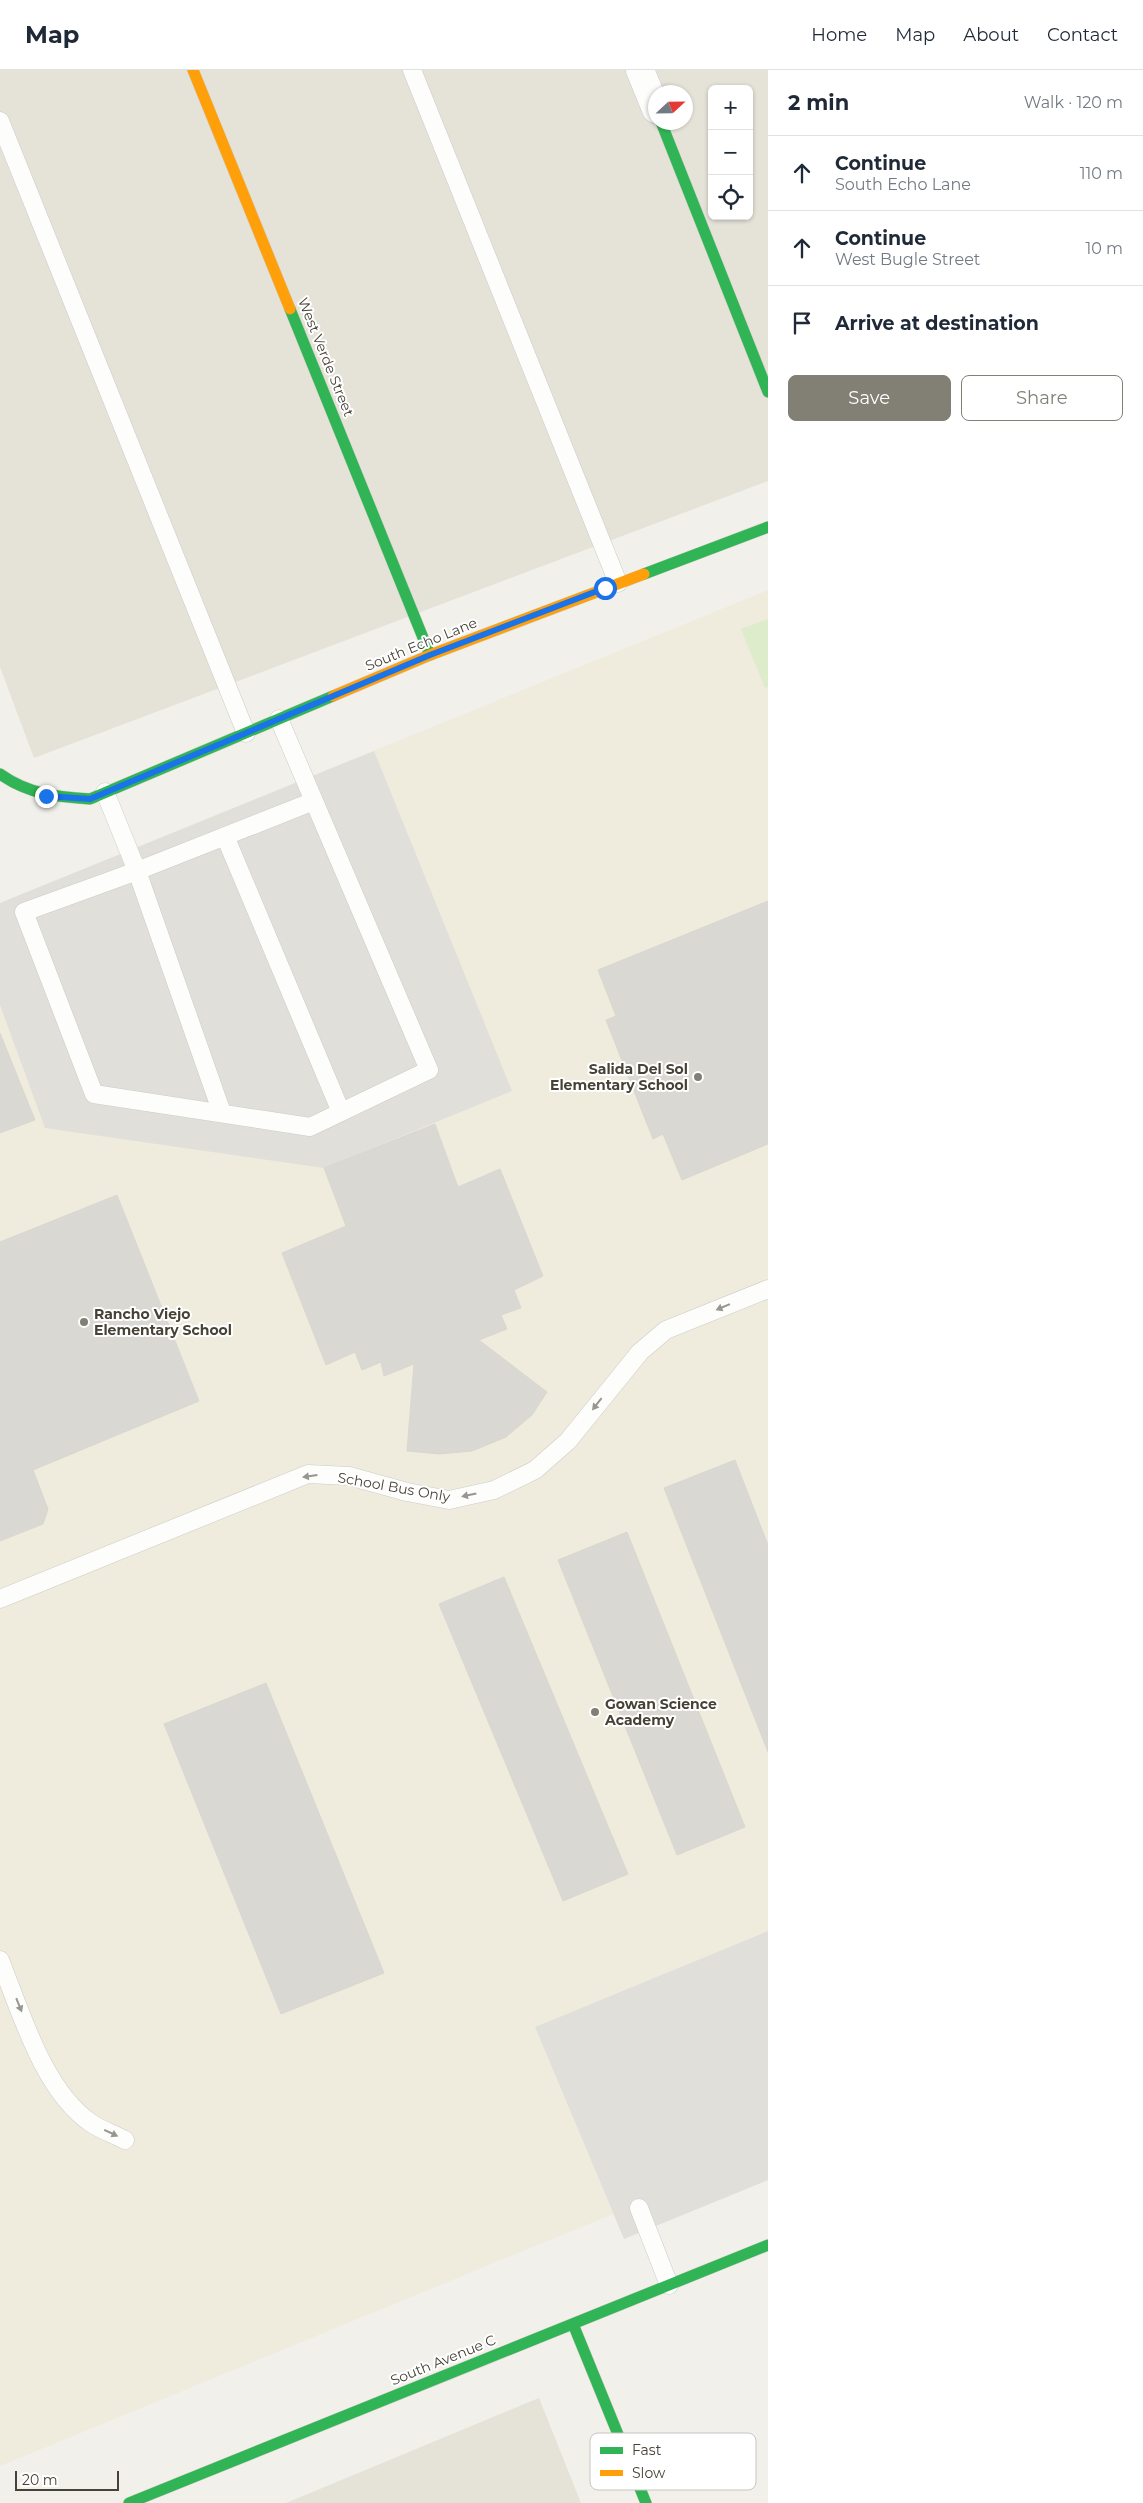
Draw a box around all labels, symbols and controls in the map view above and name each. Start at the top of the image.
text: Map [25,20,79,49]
text: Home [811,24,867,46]
text: Map [895,24,935,46]
text: About [963,24,1019,46]
text: Contact [1047,24,1118,46]
north arrow [648,85,693,130]
map controls [708,85,753,220]
button: + [708,85,753,130]
text: 2 min [788,90,849,115]
text: Walk · 120 m [1024,93,1123,112]
button: − [708,130,753,175]
text: Continue [835,152,926,175]
icon: ahead [788,159,816,187]
text: 110 m [1080,164,1123,183]
button: locate [708,175,753,220]
text: South Echo Lane [835,175,971,194]
text: Continue [835,227,926,250]
icon: ahead [788,234,816,262]
text: 10 m [1085,239,1123,258]
text: West Bugle Street [835,250,980,269]
street label: West Verde Street [294,295,358,419]
icon: arrive [788,309,816,337]
text: Arrive at destination [835,312,1039,335]
button: Save [788,375,951,421]
button: Share [961,375,1123,421]
route start [594,577,617,600]
street label: South Echo Lane [362,613,480,675]
route end [35,785,58,808]
place label: Salida Del Sol Elementary School [550,1060,688,1094]
marker: Salida Del Sol Elementary School [692,1071,704,1083]
one-way arrow [716,1303,730,1311]
place label: Rancho Viejo Elementary School [94,1305,232,1339]
marker: Rancho Viejo Elementary School [78,1316,90,1328]
one-way arrow [592,1397,603,1410]
street label: School Bus Only [336,1468,452,1506]
one-way arrow [301,1472,317,1480]
one-way arrow [461,1491,476,1499]
place label: Gowan Science Academy [604,1695,717,1729]
marker: Gowan Science Academy [589,1706,601,1718]
one-way arrow [15,1998,23,2012]
one-way arrow [104,2129,118,2137]
street label: South Avenue C [388,2331,498,2389]
legend [590,2433,756,2490]
text: Fast [632,2441,662,2459]
text: Slow [632,2464,666,2482]
scale bar [15,2468,119,2491]
text: 20 m [22,2471,58,2489]

